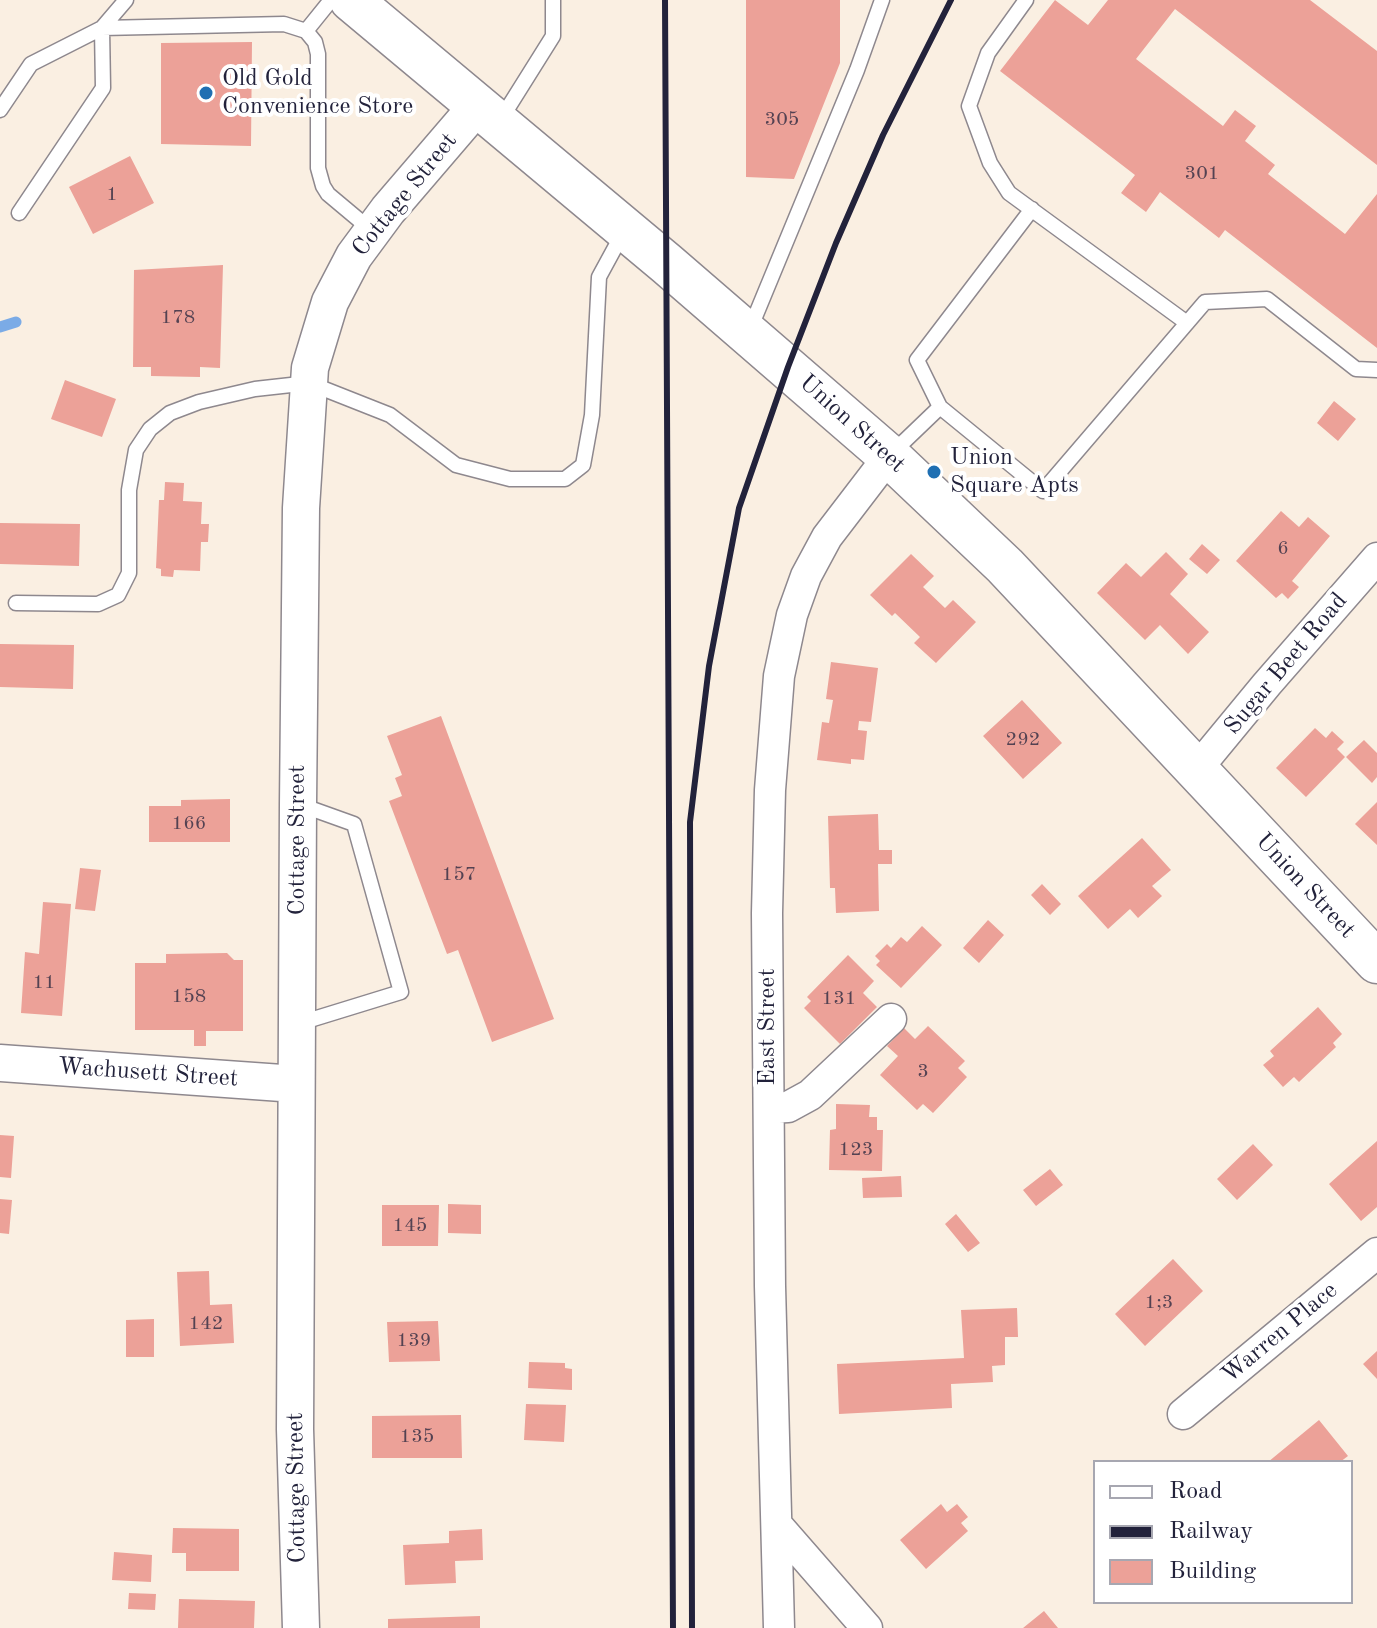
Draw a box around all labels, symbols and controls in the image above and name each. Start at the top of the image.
place label: Old Gold Convenience Store [222,65,413,121]
marker: Old Gold Convenience Store [197,84,215,102]
house number: 305 [765,108,799,132]
street label: Cottage Street [346,127,464,263]
house number: 301 [1185,162,1219,186]
house number: 1 [106,183,118,207]
house number: 178 [161,306,195,330]
street label: Union Street [793,369,911,479]
place label: Union Square Apts [950,444,1079,500]
marker: Union Square Apts [925,463,943,481]
house number: 6 [1277,537,1289,561]
street label: Sugar Beet Road [1218,587,1354,741]
house number: 292 [1006,728,1040,752]
street label: Cottage Street [284,765,312,915]
house number: 166 [172,812,206,836]
street label: Union Street [1249,827,1361,945]
house number: 157 [442,863,476,887]
street label: East Street [754,968,782,1086]
house number: 11 [32,971,56,995]
house number: 158 [172,985,206,1009]
house number: 131 [822,987,856,1011]
street label: Wachusett Street [57,1052,239,1094]
house number: 3 [917,1060,929,1084]
house number: 123 [839,1138,873,1162]
house number: 145 [393,1214,427,1238]
street label: Warren Place [1216,1276,1344,1390]
house number: 1;3 [1145,1291,1173,1315]
house number: 142 [189,1312,223,1336]
house number: 139 [397,1329,431,1353]
street label: Cottage Street [281,1412,313,1564]
house number: 135 [400,1425,434,1449]
legend [1093,1460,1353,1604]
text: Road [1169,1480,1222,1504]
text: Railway [1169,1520,1253,1544]
text: Building [1169,1560,1256,1584]

